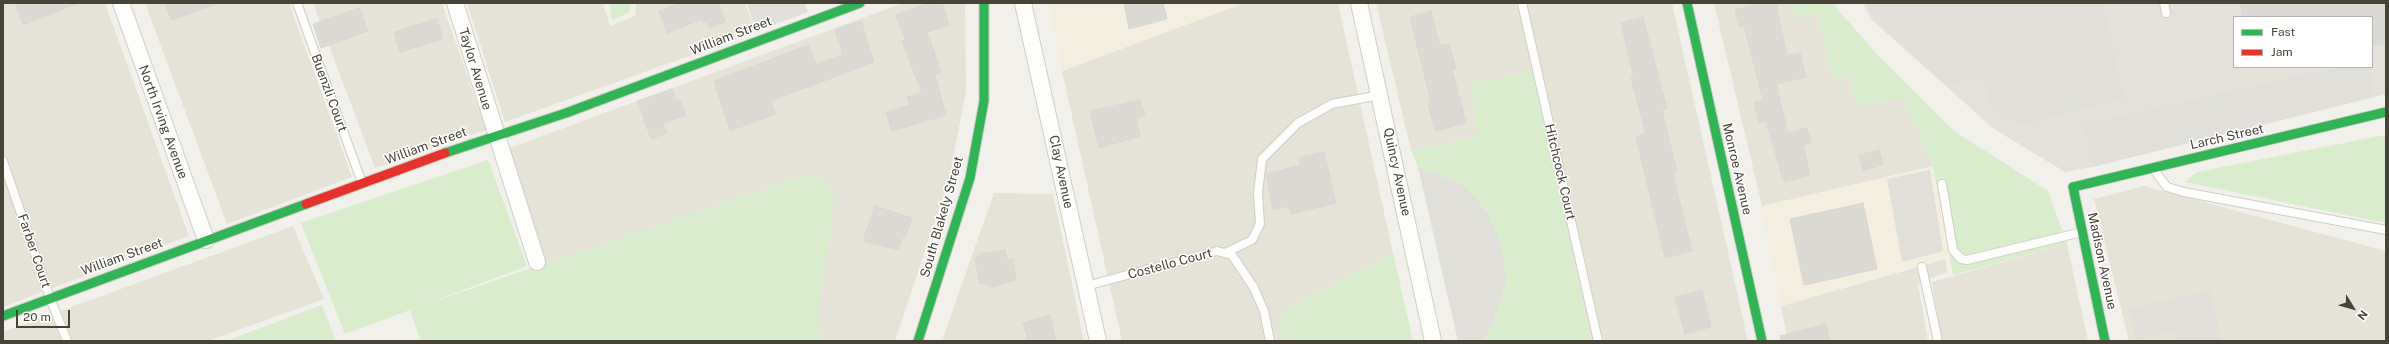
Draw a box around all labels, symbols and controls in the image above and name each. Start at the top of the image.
street label: William Street [688,13,774,59]
legend [2233,16,2373,68]
text: Fast [2271,25,2295,39]
street label: Taylor Avenue [455,26,495,112]
text: Jam [2271,45,2293,59]
street label: Buenzli Court [308,52,350,134]
street label: North Irving Avenue [135,63,191,181]
street label: Larch Street [2189,121,2265,153]
street label: Hitchcock Court [1541,122,1579,222]
street label: Monroe Avenue [1719,122,1755,216]
street label: William Street [383,124,469,168]
street label: Quincy Avenue [1380,126,1414,218]
street label: Clay Avenue [1046,134,1076,210]
street label: South Blakely Street [917,155,967,279]
street label: Madison Avenue [2084,211,2120,311]
street label: Farber Court [14,212,54,290]
street label: William Street [79,235,165,279]
street label: Costello Court [1126,245,1214,283]
north arrow [2333,288,2373,328]
scale bar [18,302,72,328]
text: N [2355,308,2370,322]
text: 20 m [23,310,51,324]

